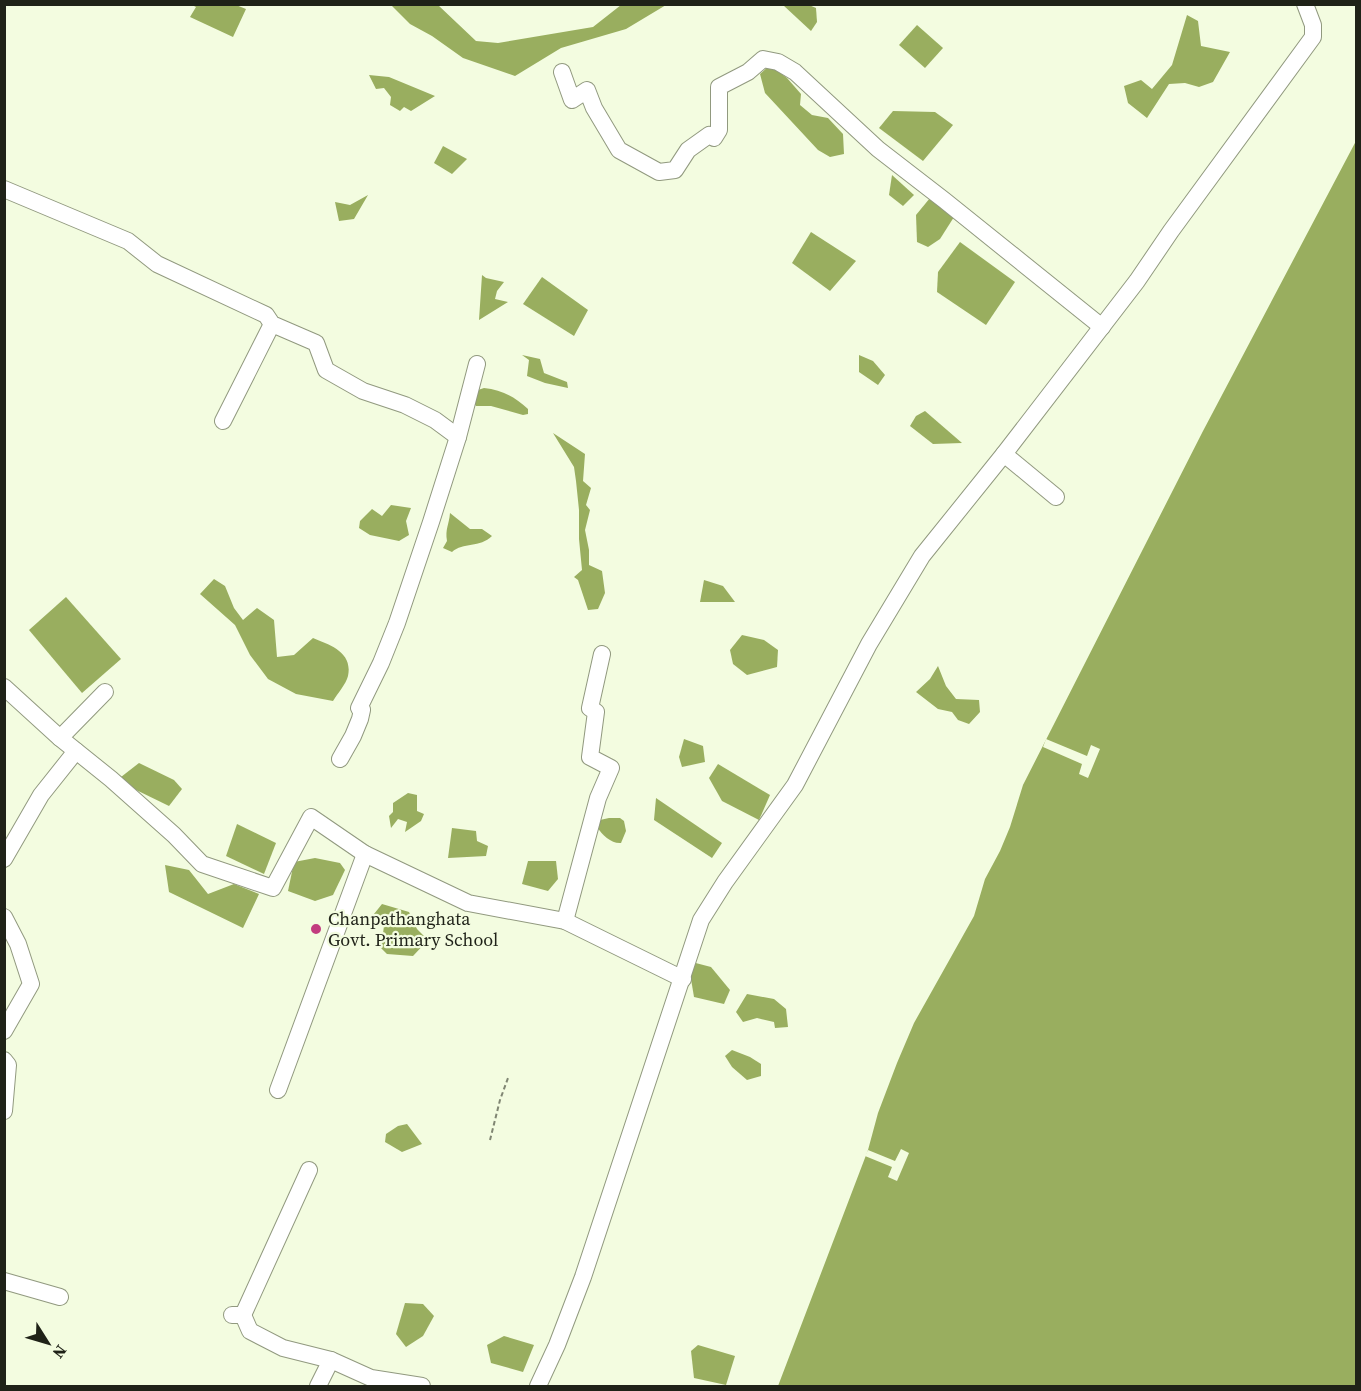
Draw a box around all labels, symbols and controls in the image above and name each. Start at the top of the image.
place label: Chanpathanghata Govt. Primary School [328,906,498,952]
marker: Chanpathanghata Govt. Primary School [309,922,323,936]
north arrow [18,1313,78,1373]
text: N [47,1341,72,1364]

